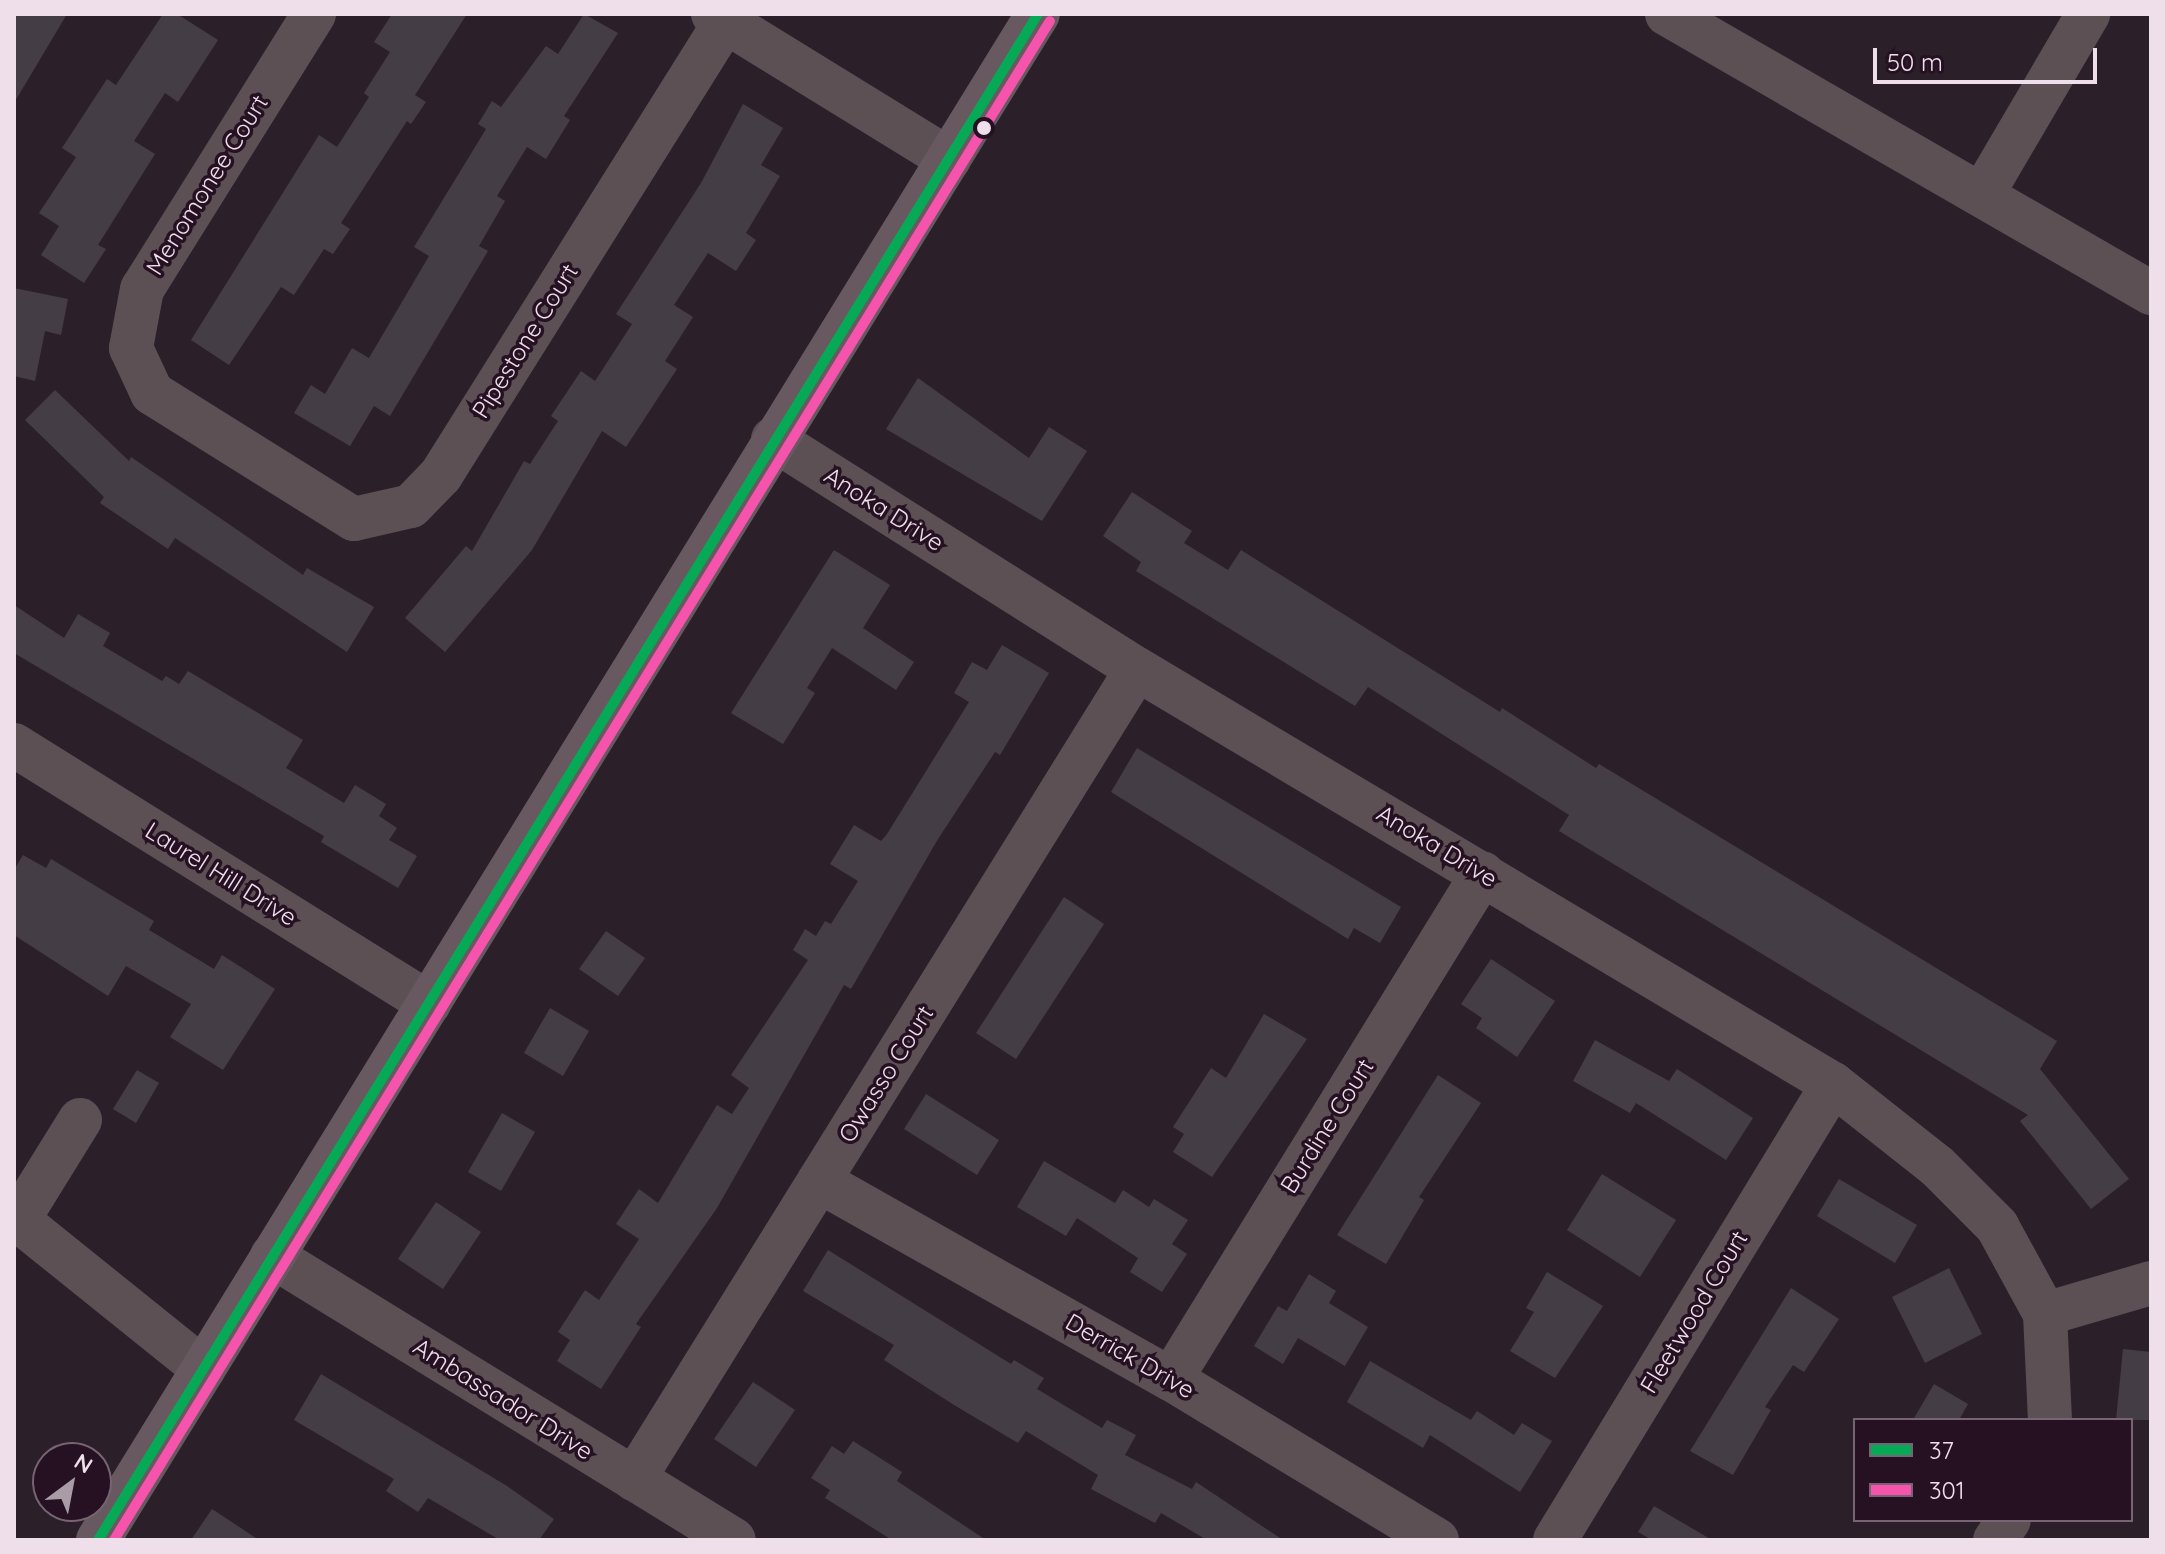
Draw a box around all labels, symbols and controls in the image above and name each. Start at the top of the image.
scale bar [1877,32,2101,82]
text: 50 m [1887,47,1943,77]
street label: Menomonee Court [140,90,274,280]
unlabelled marker [976,120,992,136]
street label: Pipestone Court [466,259,584,423]
street label: Anoka Drive [819,461,949,557]
street label: Anoka Drive [1372,799,1502,893]
street label: Laurel Hill Drive [140,816,302,932]
street label: Owasso Court [832,1000,940,1148]
street label: Burdine Court [1274,1054,1380,1198]
street label: Fleetwood Court [1634,1226,1754,1398]
street label: Derrick Drive [1060,1307,1200,1405]
street label: Ambassador Drive [408,1332,598,1466]
legend [1853,1418,2133,1522]
text: 37 [1929,1435,1954,1465]
north arrow [32,1442,112,1522]
text: N [69,1447,98,1479]
text: 301 [1929,1475,1965,1505]

